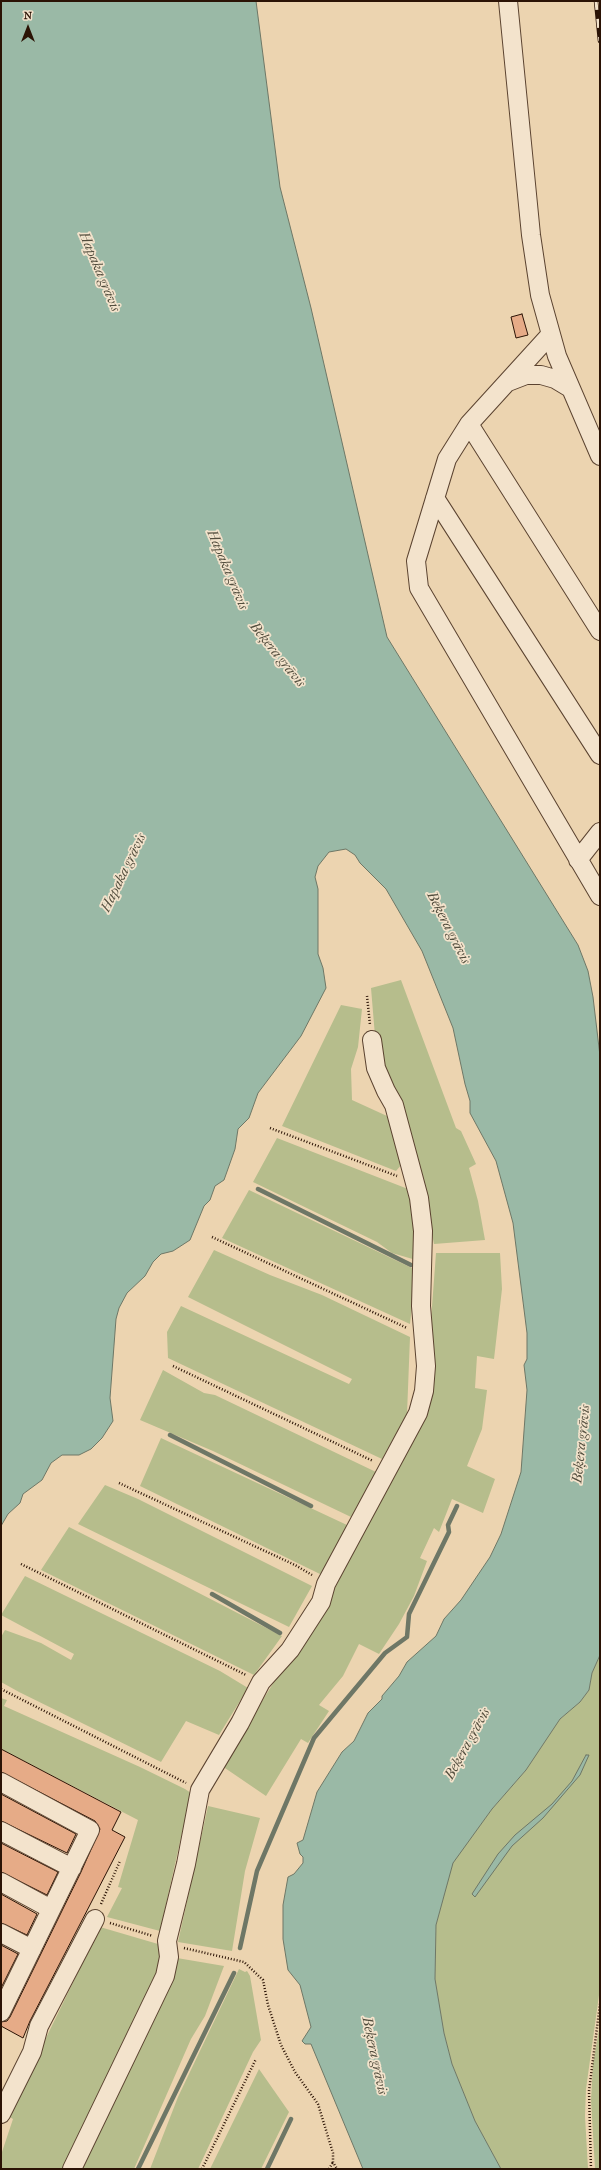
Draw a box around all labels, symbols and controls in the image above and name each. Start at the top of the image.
north arrow [8,8,48,48]
text: N [24,9,32,22]
water label: Hapaka grāvis [75,230,123,314]
water label: Hapaka grāvis [203,528,251,612]
water label: Beķera grāvis [246,619,308,691]
water label: Hapaka grāvis [98,831,150,915]
water label: Beķera grāvis [423,889,473,967]
water label: Beķera grāvis [570,1404,594,1484]
water label: Beķera grāvis [442,1705,494,1783]
water label: Beķera grāvis [358,2016,390,2096]

